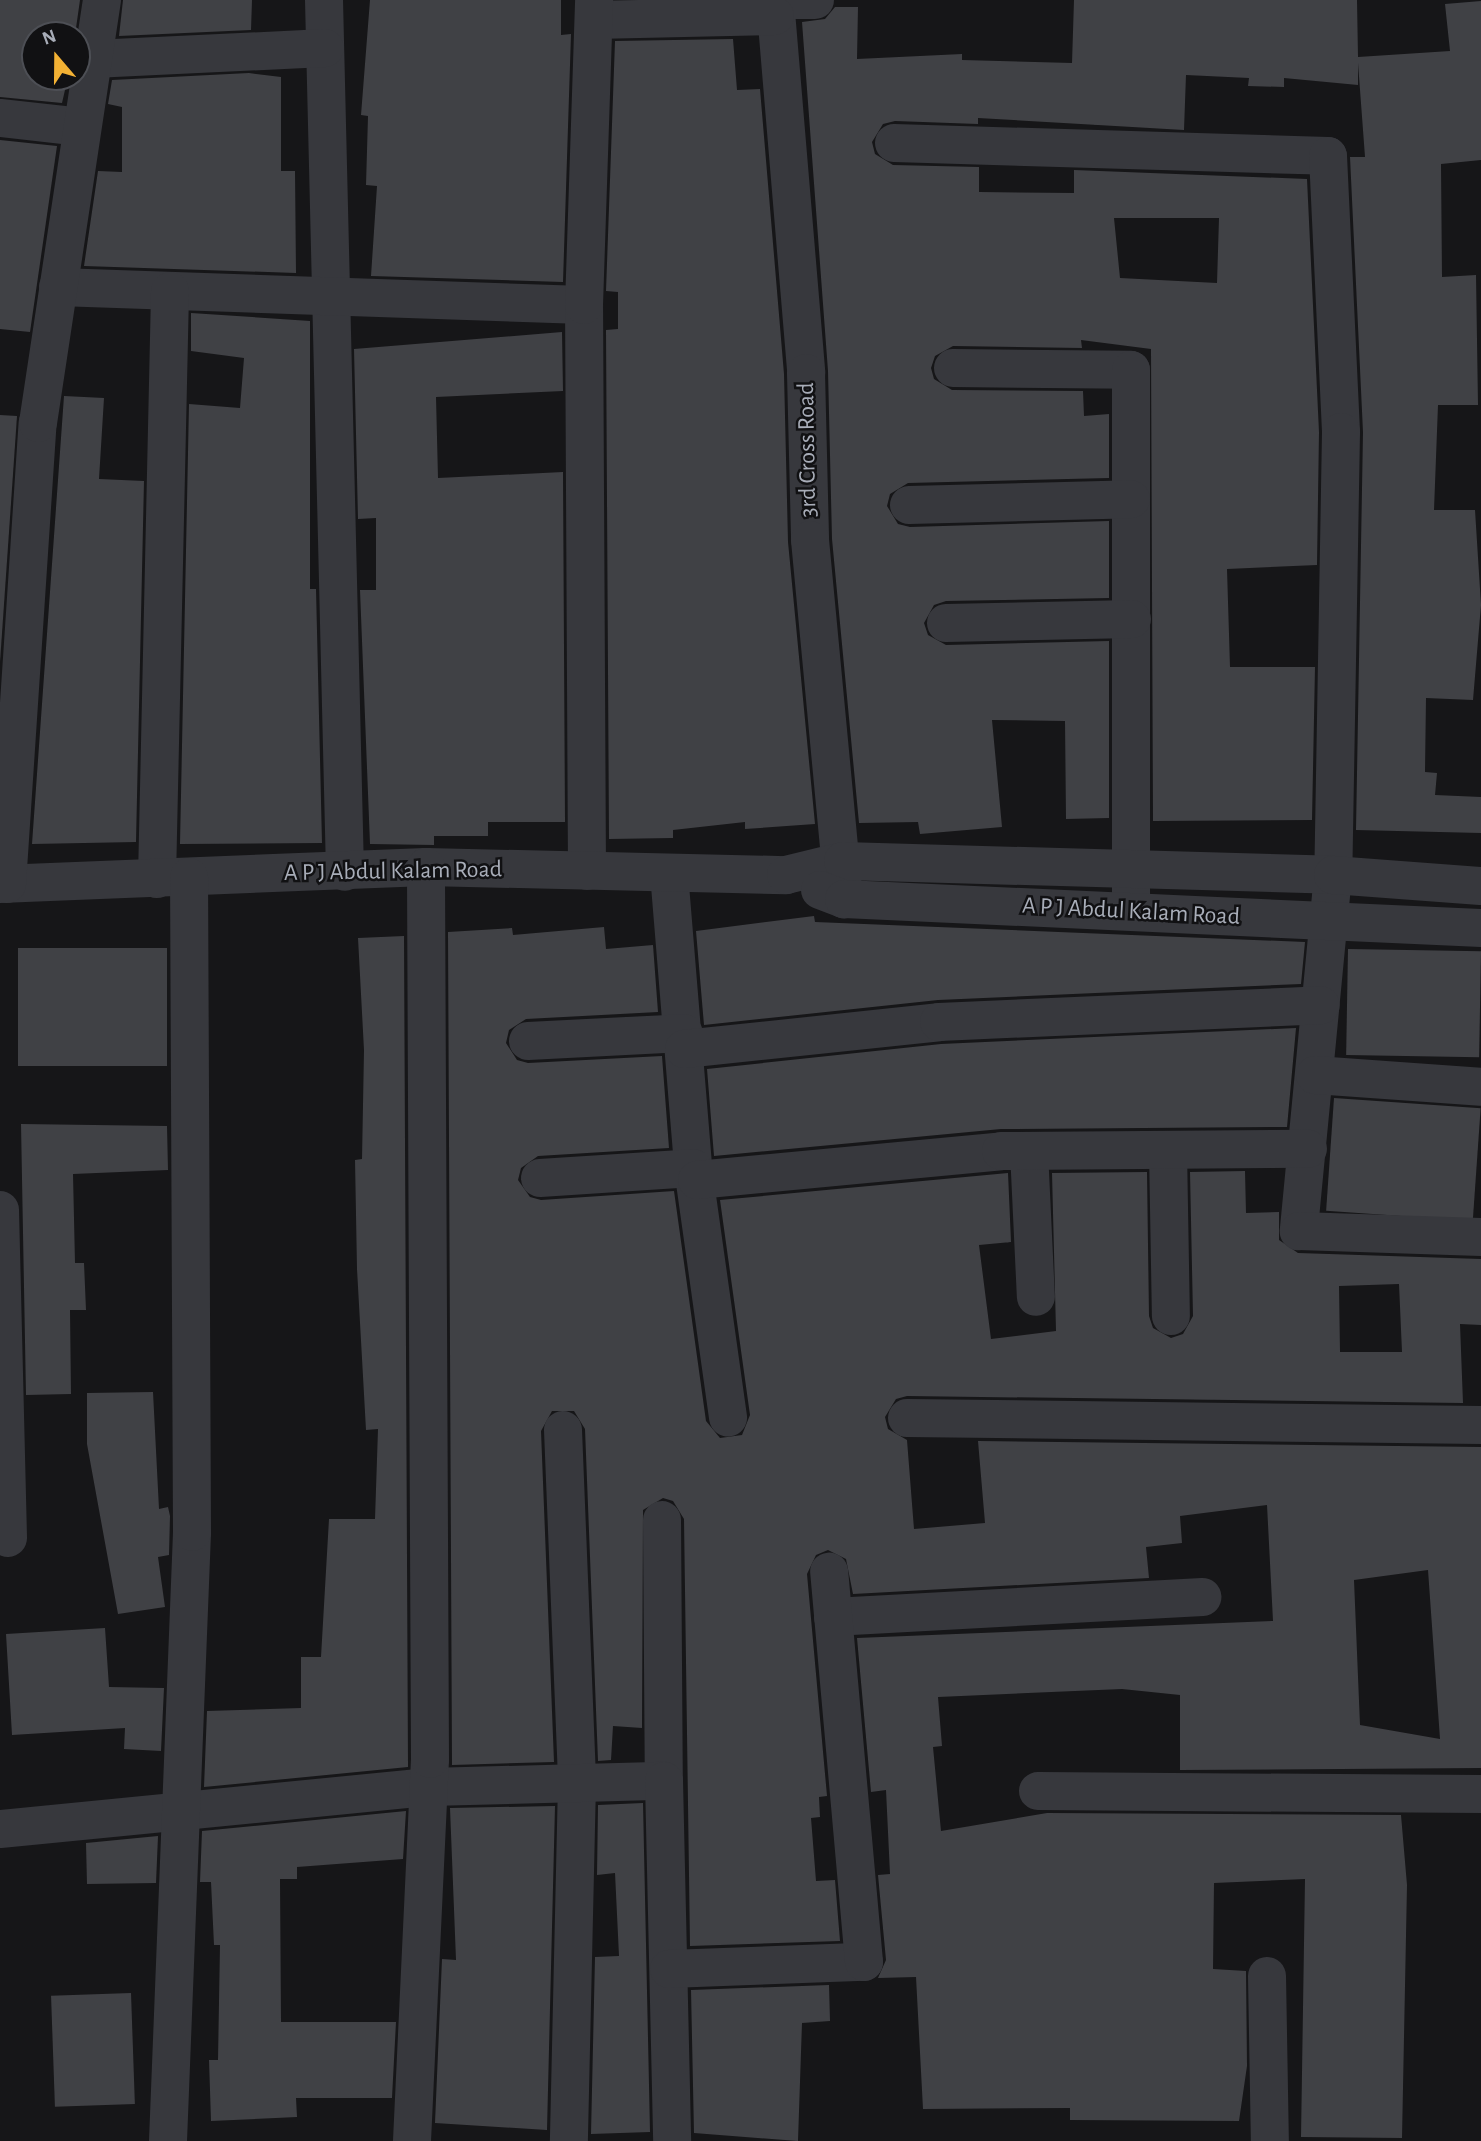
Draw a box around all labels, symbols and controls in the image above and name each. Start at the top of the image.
north arrow [21,21,91,91]
text: N [40,26,59,49]
street label: 3rd Cross Road [792,382,824,518]
street label: A P J Abdul Kalam Road [284,856,502,888]
street label: A P J Abdul Kalam Road [1021,892,1241,932]

